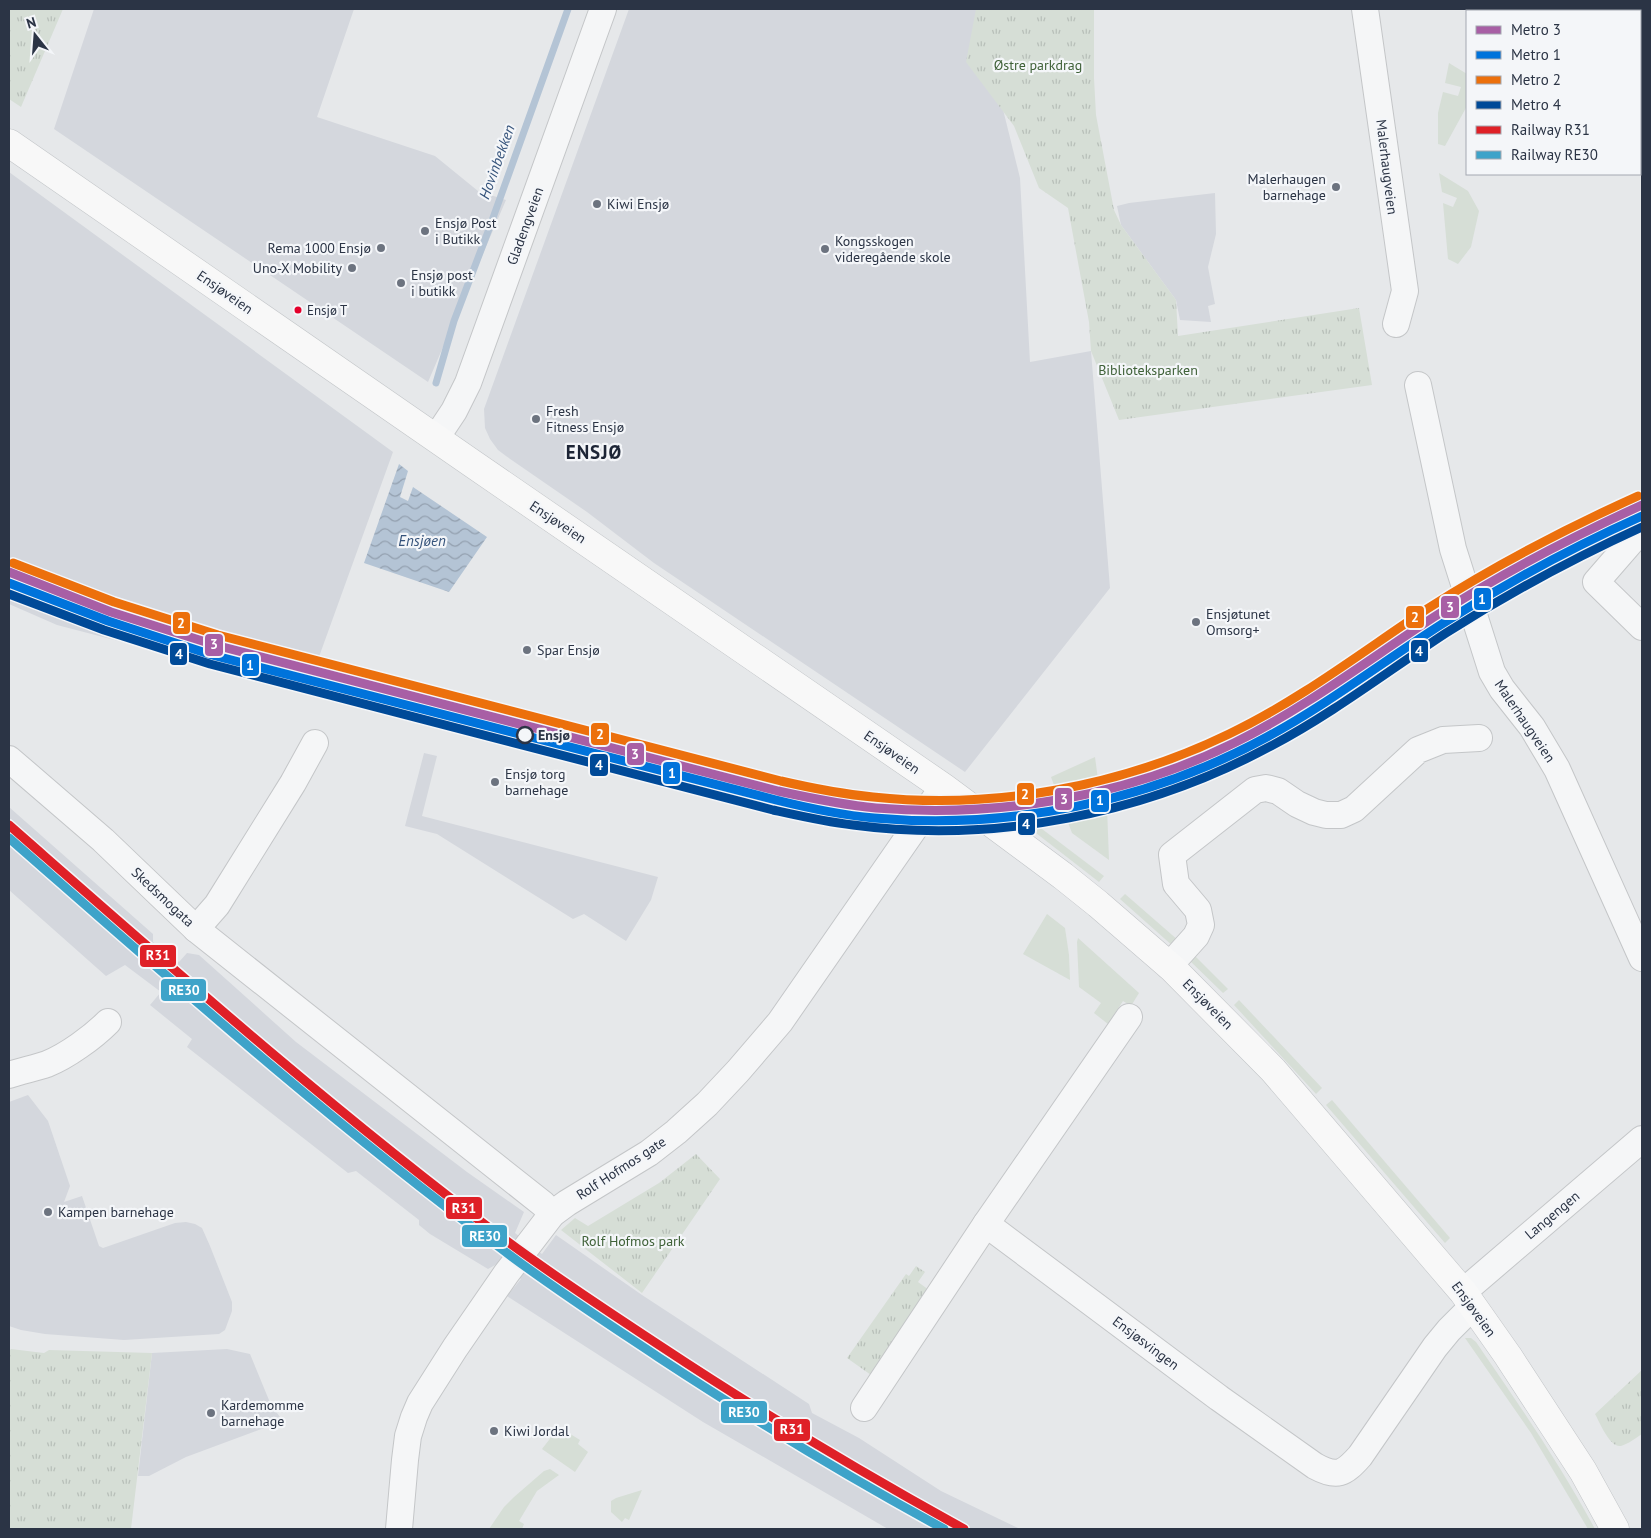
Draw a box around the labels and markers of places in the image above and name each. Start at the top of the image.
place label: Malerhaugen barnehage [1248,170,1326,204]
marker: Malerhaugen barnehage [1330,181,1342,193]
place label: Kiwi Ensjø [607,195,669,213]
marker: Kiwi Ensjø [591,198,603,210]
place label: Ensjø Post i Butikk [435,214,497,248]
marker: Ensjø Post i Butikk [419,225,431,237]
place label: Kongsskogen videregående skole [835,232,951,266]
place label: Rema 1000 Ensjø [268,239,371,257]
marker: Rema 1000 Ensjø [375,242,387,254]
marker: Kongsskogen videregående skole [819,243,831,255]
place label: Uno-X Mobility [253,259,342,277]
marker: Uno-X Mobility [346,262,358,274]
place label: Ensjø post i butikk [411,266,473,300]
marker: Ensjø post i butikk [395,277,407,289]
place label: Ensjø T [307,302,347,319]
marker: Ensjø T [293,305,303,315]
place label: Fresh Fitness Ensjø [546,402,624,436]
marker: Fresh Fitness Ensjø [530,413,542,425]
place label: Ensjøtunet Omsorg+ [1206,605,1270,639]
marker: Ensjøtunet Omsorg+ [1190,616,1202,628]
place label: Spar Ensjø [537,641,600,659]
marker: Spar Ensjø [521,644,533,656]
marker: Ensjø [516,726,534,744]
place label: Ensjø [538,726,571,744]
place label: Ensjø torg barnehage [505,765,568,799]
marker: Ensjø torg barnehage [489,776,501,788]
place label: Kampen barnehage [58,1203,174,1221]
marker: Kampen barnehage [42,1206,54,1218]
place label: Kardemomme barnehage [221,1396,304,1430]
marker: Kardemomme barnehage [205,1407,217,1419]
place label: Kiwi Jordal [504,1422,569,1440]
marker: Kiwi Jordal [488,1425,500,1437]

